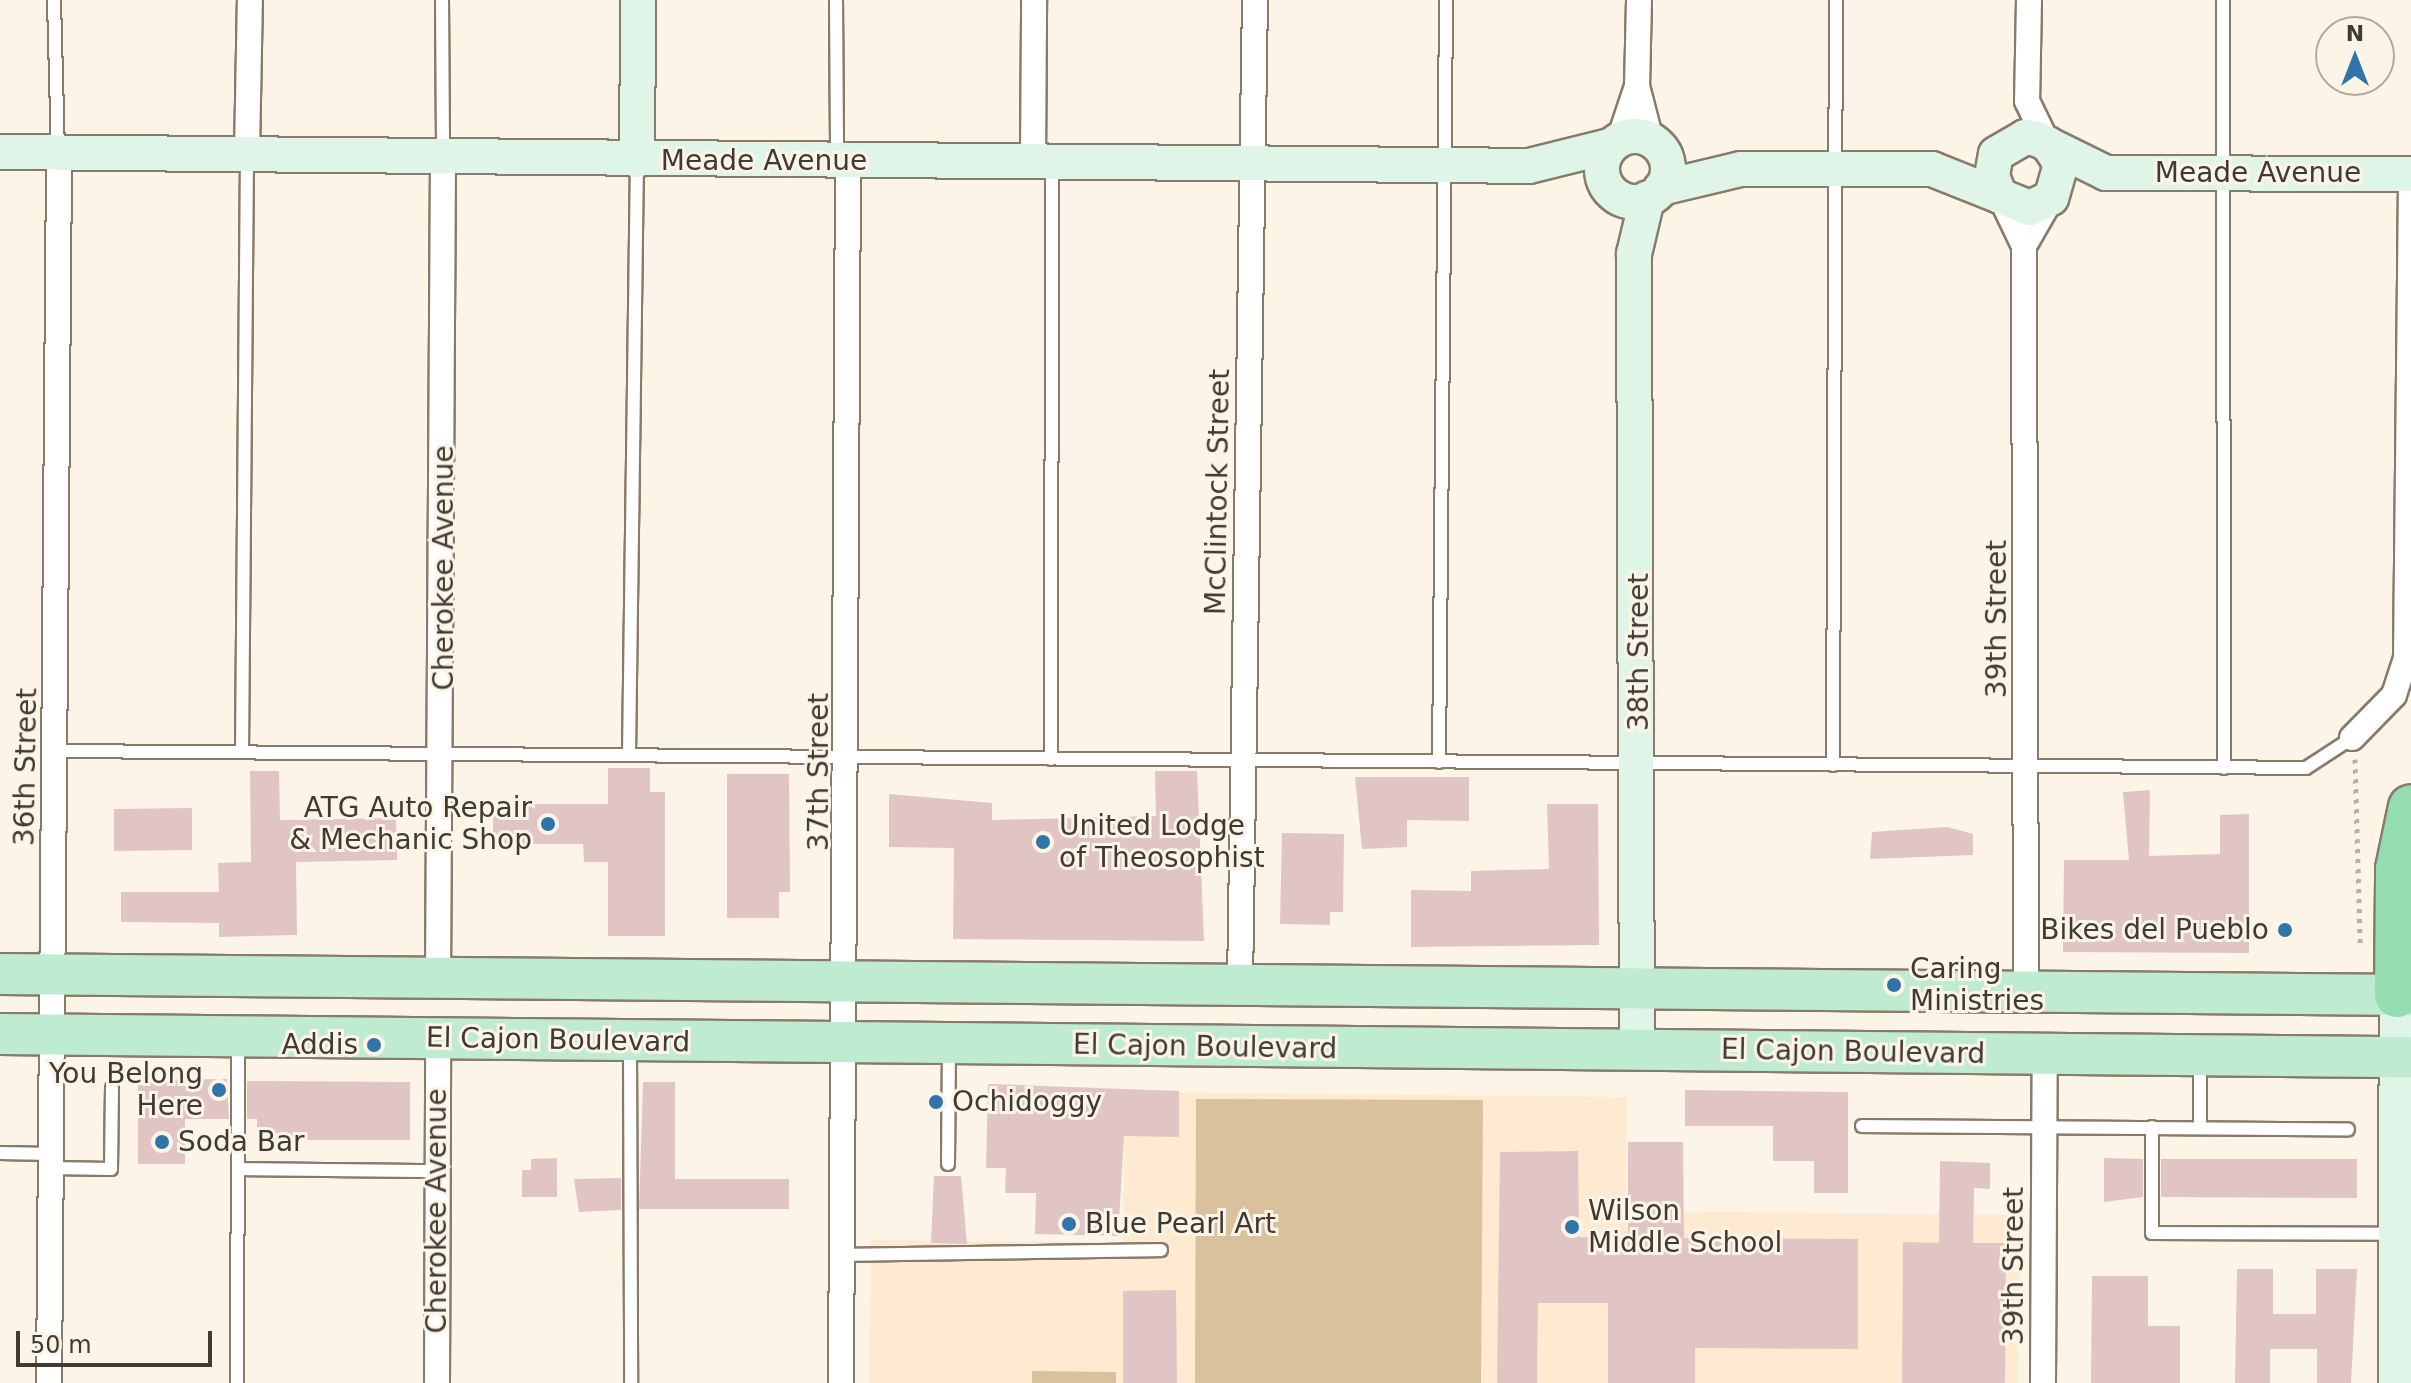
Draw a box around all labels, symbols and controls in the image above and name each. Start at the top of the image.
north arrow [2315,16,2395,96]
text: N [2346,21,2364,46]
street label: Meade Avenue [661,144,867,178]
street label: Meade Avenue [2155,156,2361,190]
street label: McClintock Street [1199,369,1237,615]
street label: Cherokee Avenue [427,445,461,691]
street label: 39th Street [1980,540,2014,698]
street label: 38th Street [1622,573,1656,731]
street label: 36th Street [8,688,44,846]
street label: 37th Street [802,693,836,851]
place label: ATG Auto Repair & Mechanic Shop [289,791,532,857]
place label: United Lodge of Theosophist [1059,809,1265,875]
marker: ATG Auto Repair & Mechanic Shop [539,815,557,833]
marker: United Lodge of Theosophist [1034,833,1052,851]
place label: Bikes del Pueblo [2040,913,2269,947]
marker: Bikes del Pueblo [2276,921,2294,939]
place label: Caring Ministries [1910,952,2044,1018]
marker: Caring Ministries [1885,976,1903,994]
street label: El Cajon Boulevard [426,1021,690,1059]
place label: Addis [281,1028,358,1062]
street label: El Cajon Boulevard [1073,1028,1337,1066]
street label: El Cajon Boulevard [1721,1033,1985,1071]
marker: Addis [365,1036,383,1054]
place label: You Belong Here [49,1057,203,1123]
marker: You Belong Here [210,1081,228,1099]
place label: Ochidoggy [952,1085,1102,1119]
street label: Cherokee Avenue [420,1088,454,1334]
marker: Ochidoggy [927,1093,945,1111]
place label: Soda Bar [178,1125,305,1159]
marker: Soda Bar [153,1133,171,1151]
street label: 39th Street [1997,1187,2031,1345]
place label: Wilson Middle School [1588,1194,1782,1260]
place label: Blue Pearl Art [1085,1207,1276,1241]
marker: Blue Pearl Art [1060,1215,1078,1233]
marker: Wilson Middle School [1563,1218,1581,1236]
scale bar [20,1315,216,1365]
text: 50 m [30,1331,92,1359]

